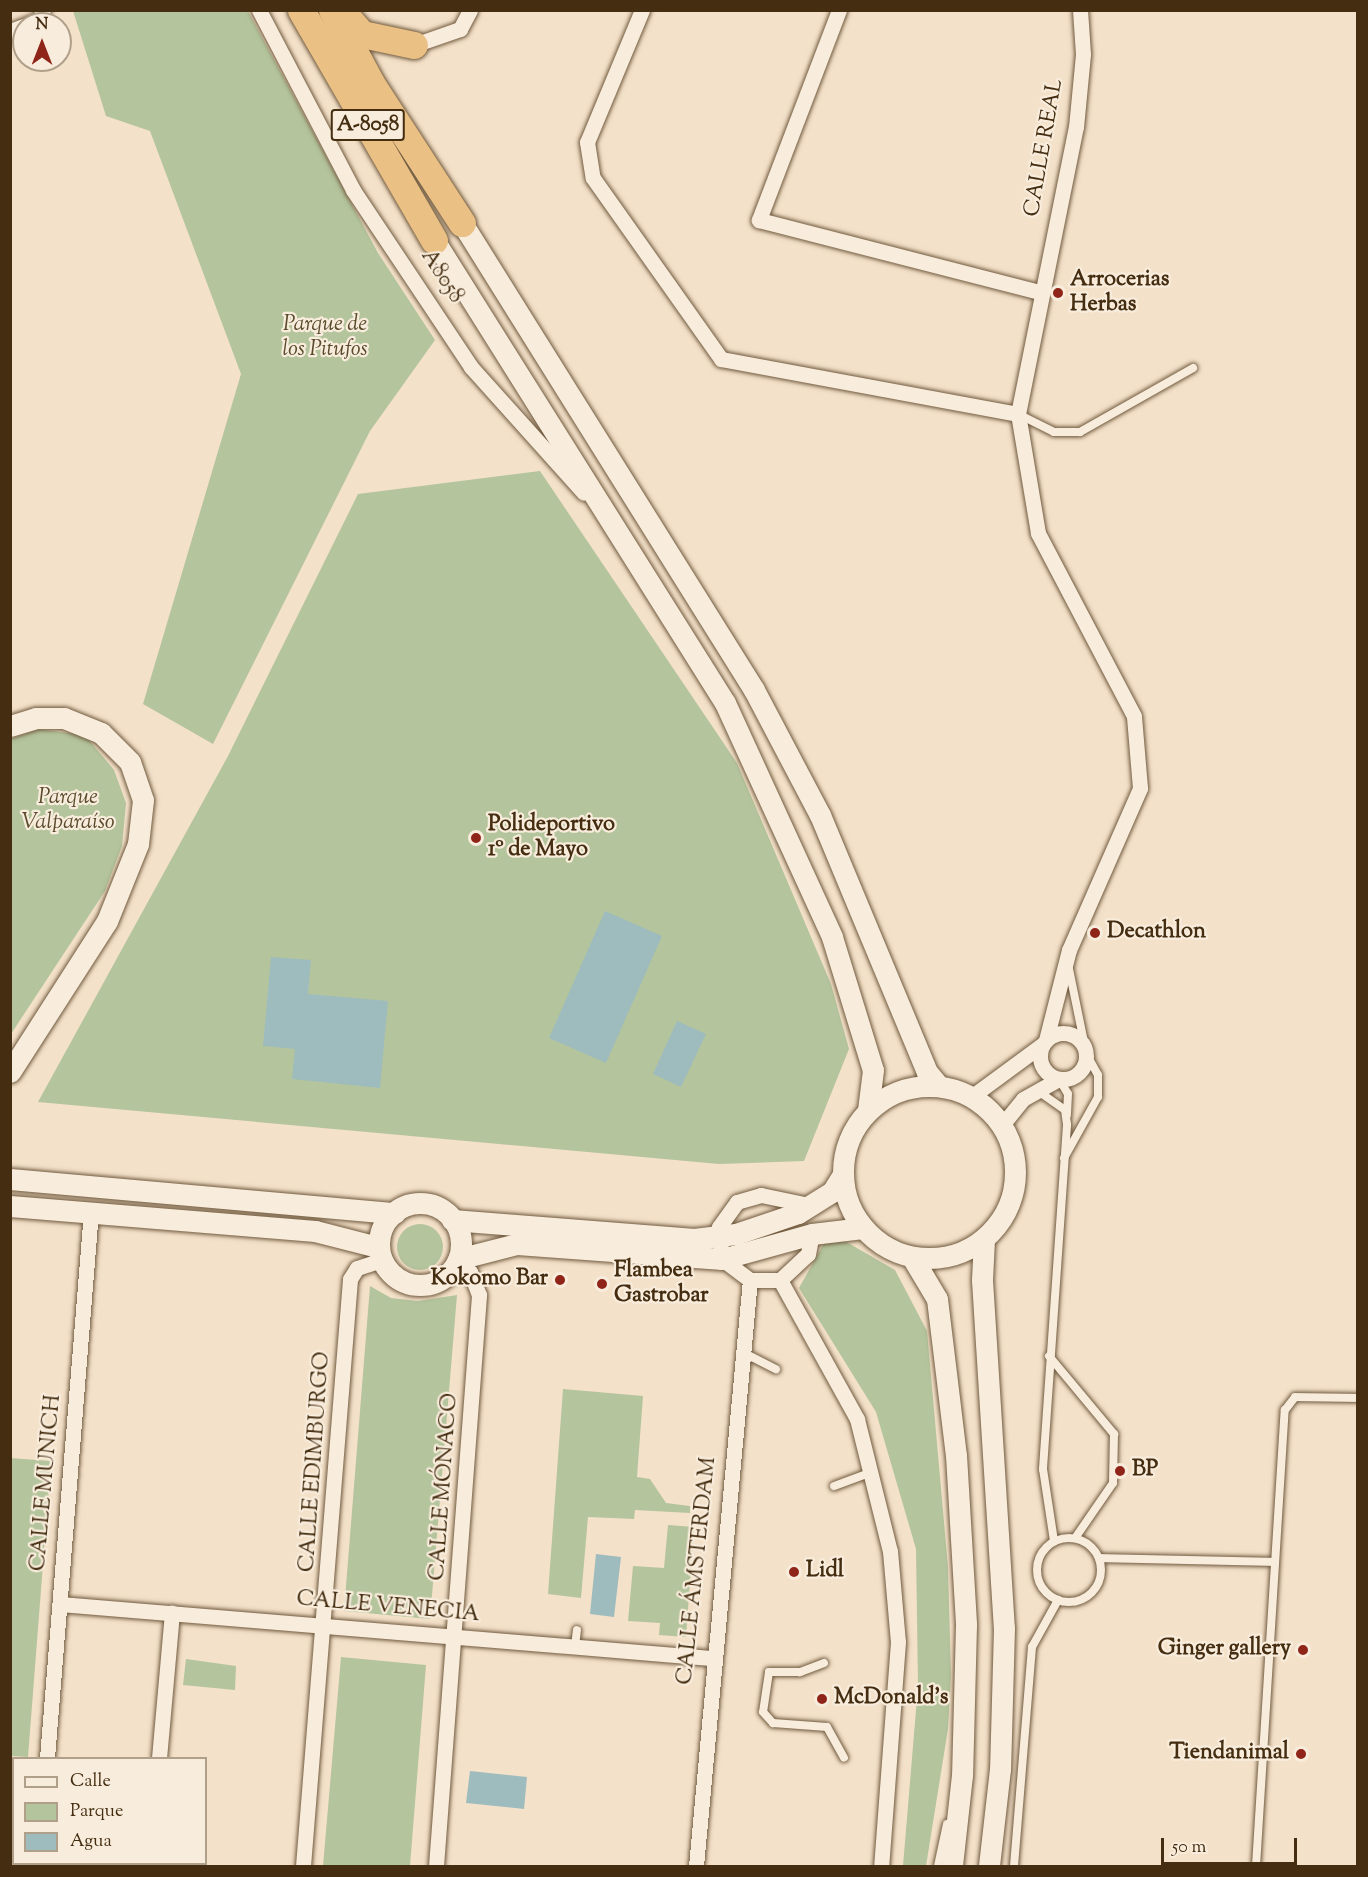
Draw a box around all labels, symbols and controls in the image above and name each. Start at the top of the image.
north arrow [12,12,72,72]
text: N [36,14,48,37]
street label: CALLE REAL [1020,77,1070,219]
road number: A-8058 [330,107,406,143]
street label: A8058 [414,245,468,309]
place label: Arrocerias Herbas [1070,267,1169,318]
marker: Arrocerias Herbas [1051,286,1065,300]
park label: Parque de los Pitufos [282,312,368,364]
park label: Parque Valparaíso [21,785,115,836]
place label: Polideportivo 1º de Mayo [488,812,615,864]
marker: Polideportivo 1º de Mayo [469,831,483,845]
place label: Decathlon [1107,920,1206,946]
marker: Decathlon [1088,926,1102,940]
place label: Flambea Gastrobar [614,1258,708,1310]
place label: Kokomo Bar [431,1267,548,1293]
marker: Kokomo Bar [553,1273,567,1287]
marker: Flambea Gastrobar [595,1277,609,1291]
street label: CALLE EDIMBURGO [295,1351,337,1573]
street label: CALLE MÓNACO [425,1392,465,1582]
street label: CALLE MUNICH [26,1394,68,1572]
street label: CALLE ÁMSTERDAM [673,1456,723,1686]
place label: BP [1132,1458,1158,1484]
marker: BP [1113,1464,1127,1478]
place label: Lidl [806,1559,844,1585]
marker: Lidl [787,1565,801,1579]
street label: CALLE VENECIA [295,1587,481,1629]
place label: Ginger gallery [1158,1637,1291,1663]
marker: Ginger gallery [1296,1643,1310,1657]
place label: McDonald's [834,1686,948,1712]
marker: McDonald's [815,1692,829,1706]
place label: Tiendanimal [1169,1741,1289,1767]
marker: Tiendanimal [1294,1747,1308,1761]
legend [12,1757,207,1865]
text: Calle [70,1769,111,1795]
text: Parque [70,1799,123,1825]
scale bar [1164,1826,1300,1864]
text: Agua [70,1829,112,1855]
text: 50 m [1172,1835,1206,1861]

